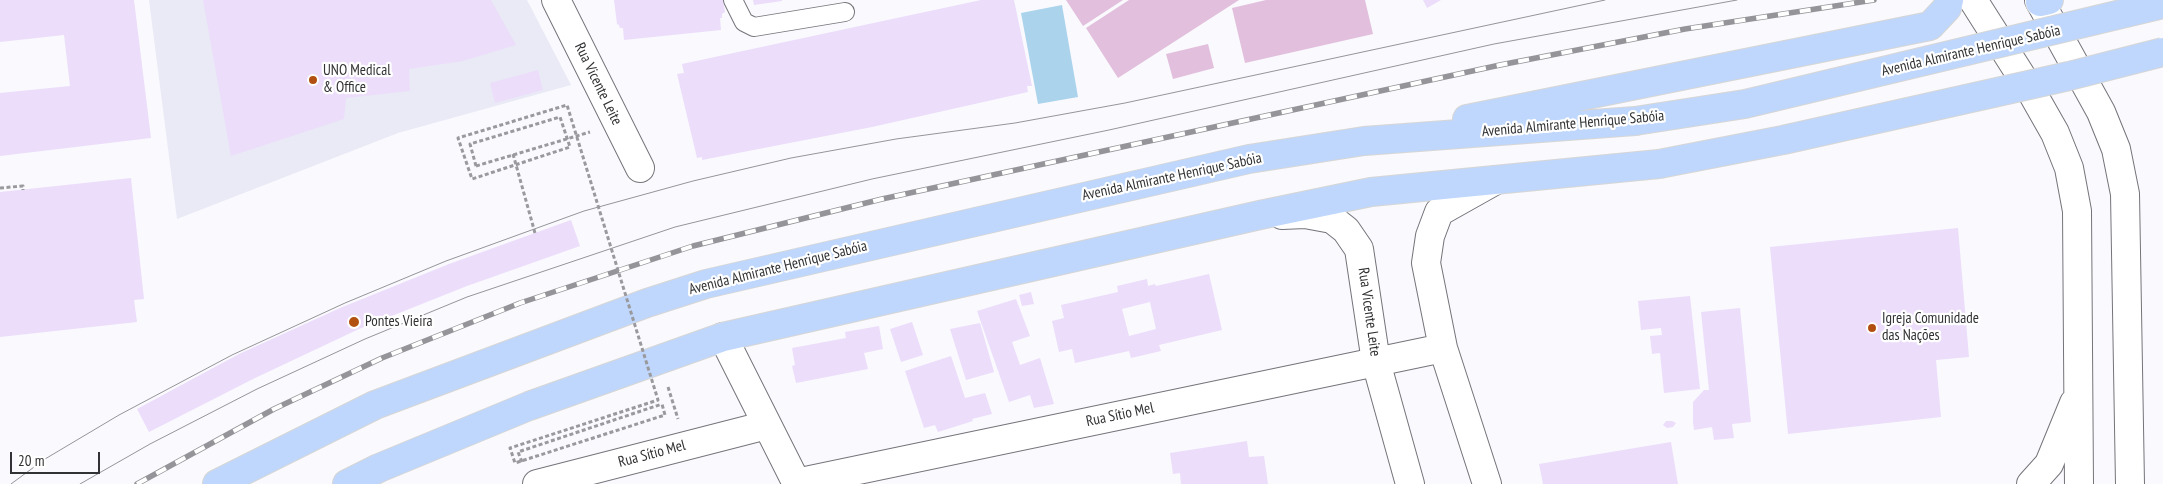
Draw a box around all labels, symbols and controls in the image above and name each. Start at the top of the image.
street label: Avenida Almirante Henrique Sabóia [1880,22,2062,80]
street label: Rua Vicente Leite [570,40,626,128]
place label: UNO Medical & Office [323,62,391,97]
marker: UNO Medical & Office [307,74,319,86]
street label: Avenida Almirante Henrique Sabóia [1481,107,1665,141]
street label: Avenida Almirante Henrique Sabóia [1081,149,1263,205]
street label: Avenida Almirante Henrique Sabóia [687,237,869,299]
street label: Rua Vicente Leite [1354,266,1384,358]
place label: Igreja Comunidade das Nações [1882,310,1979,345]
place label: Pontes Vieira [365,313,433,331]
marker: Pontes Vieira [347,315,361,329]
marker: Igreja Comunidade das Nações [1866,322,1878,334]
street label: Rua Sítio Mel [1084,399,1156,431]
street label: Rua Sítio Mel [616,436,688,472]
scale bar [12,442,102,474]
text: 20 m [18,451,44,470]

